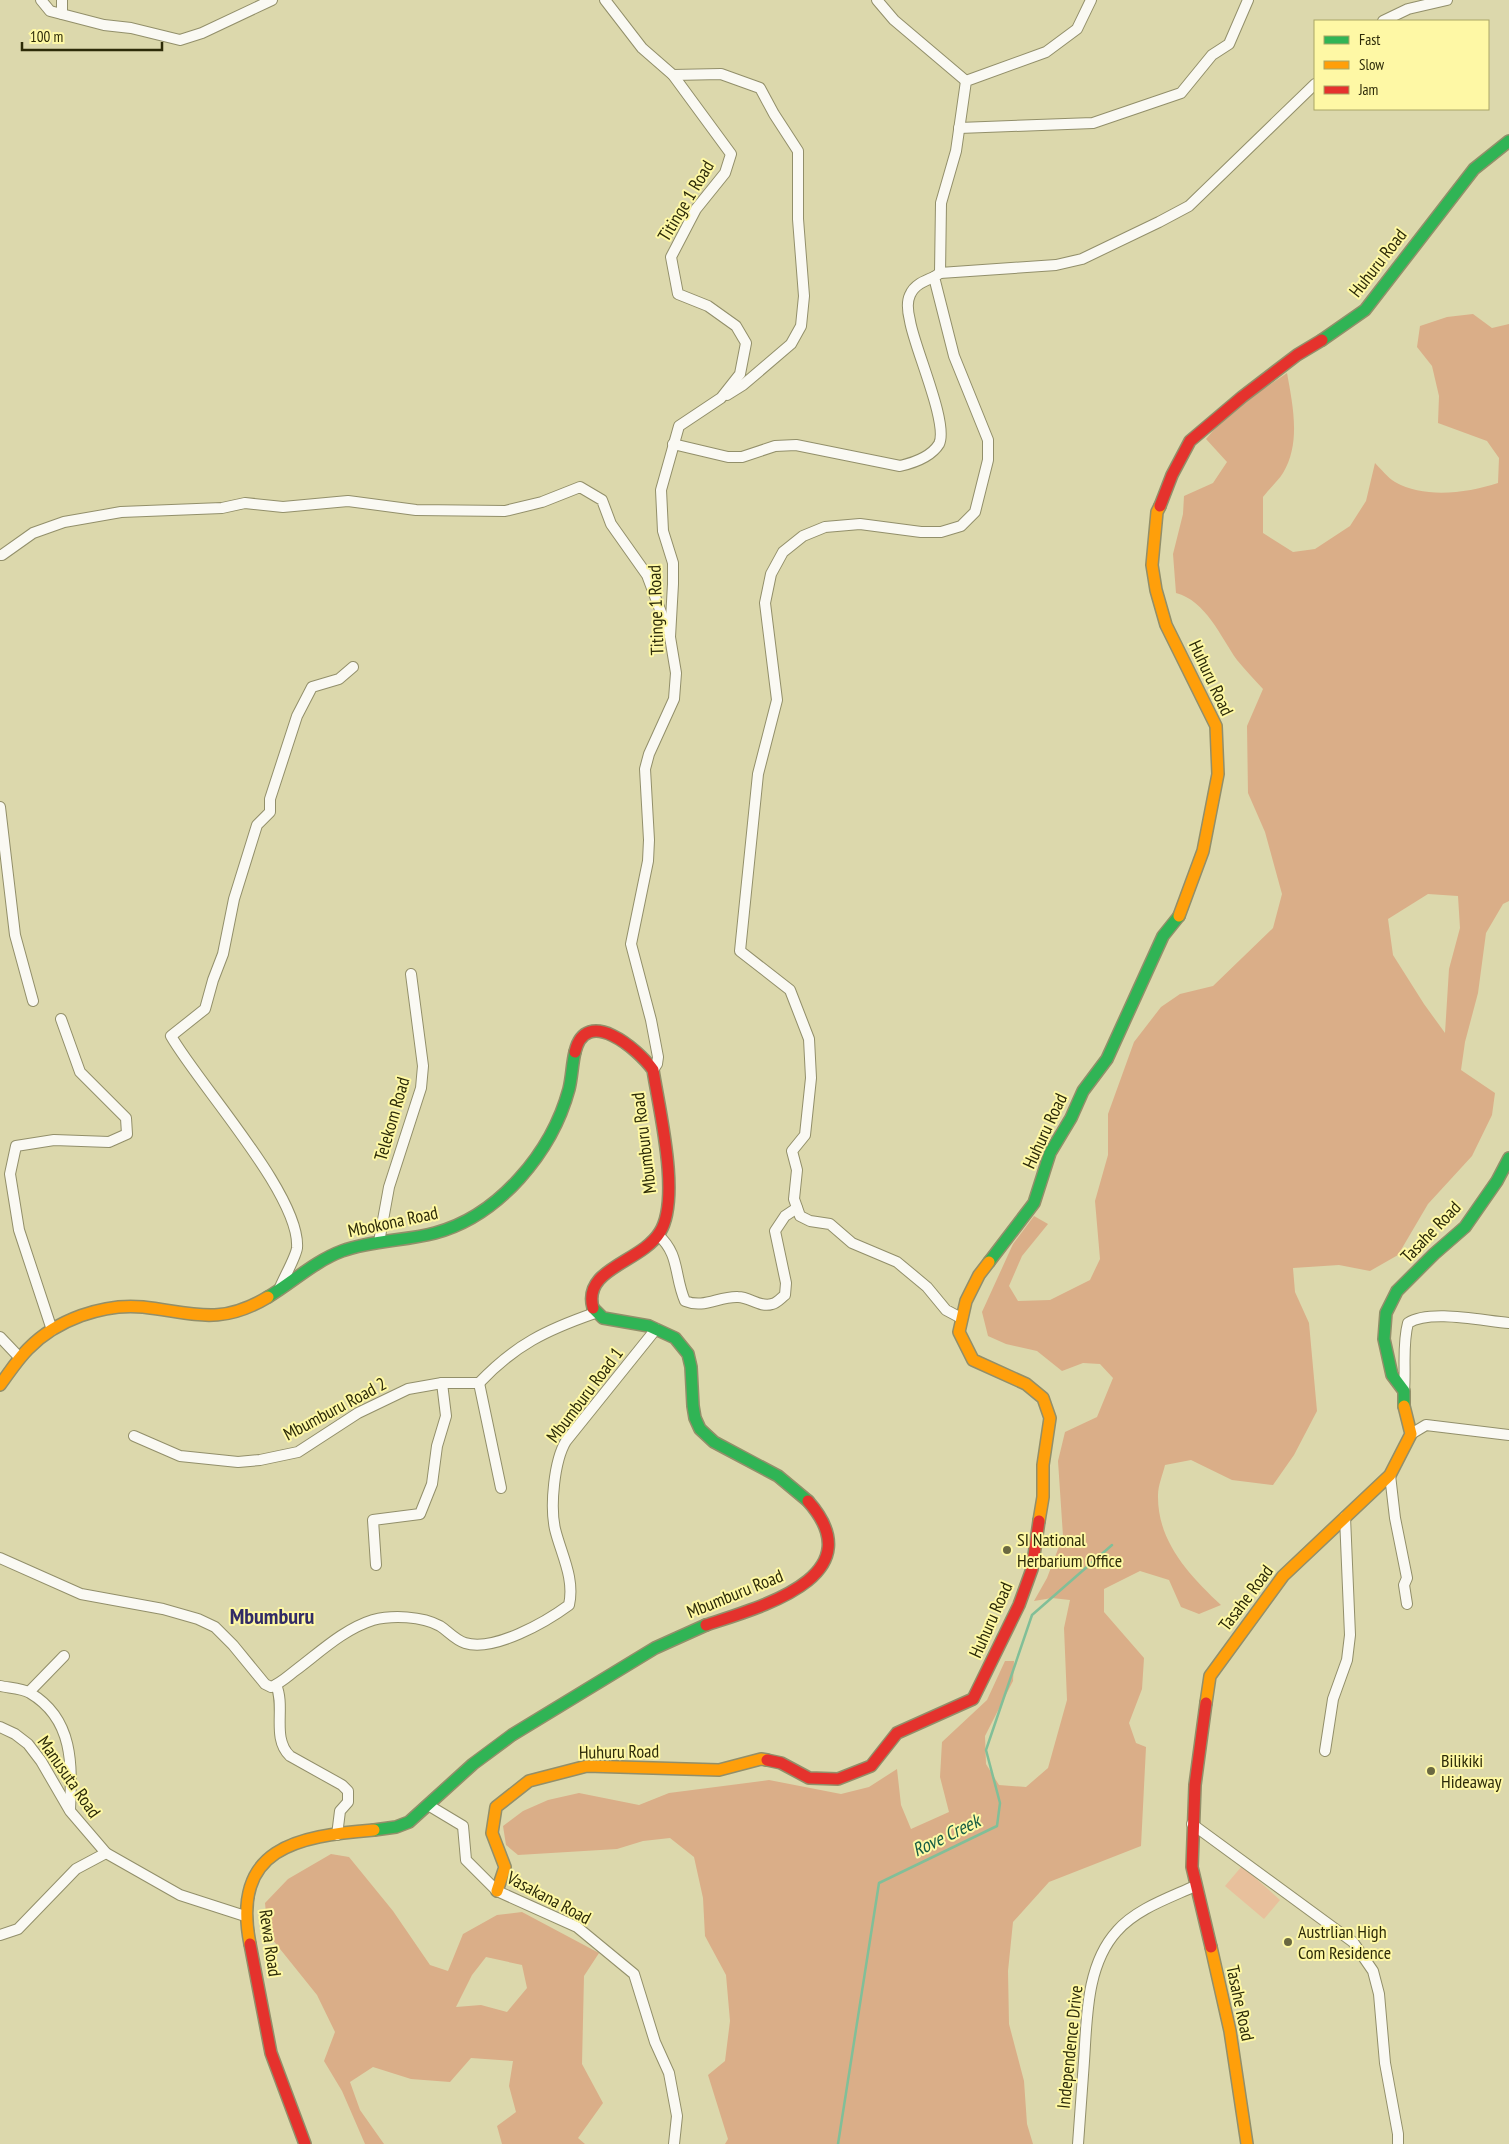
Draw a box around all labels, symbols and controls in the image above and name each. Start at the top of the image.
scale bar [22,20,162,52]
legend [1314,20,1489,110]
text: 100 m [30,27,63,46]
text: Fast [1359,30,1380,49]
text: Slow [1359,55,1384,74]
text: Jam [1358,80,1378,99]
street label: Titinge 1 Road [652,156,719,245]
street label: Huhuru Road [1344,224,1411,301]
street label: Titinge 1 Road [642,564,669,656]
street label: Huhuru Road [1184,636,1239,719]
street label: Telekom Road [369,1074,414,1163]
street label: Huhuru Road [1017,1089,1072,1172]
street label: Mbumburu Road [626,1091,661,1195]
street label: Tasahe Road [1396,1196,1466,1267]
street label: Mbokona Road [346,1201,440,1242]
street label: Mbumburu Road 1 [541,1342,628,1447]
street label: Mbumburu Road 2 [279,1372,390,1445]
place label: SI National Herbarium Office [1017,1528,1122,1572]
marker: SI National Herbarium Office [1001,1544,1013,1556]
street label: Tasahe Road [1213,1560,1278,1635]
street label: Mbumburu Road [683,1564,786,1623]
street label: Huhuru Road [964,1578,1017,1661]
district label: Mbumburu [230,1602,314,1630]
street label: Manusuta Road [33,1731,106,1822]
street label: Huhuru Road [579,1739,659,1764]
place label: Bilikiki Hideaway [1441,1749,1502,1793]
marker: Bilikiki Hideaway [1425,1765,1437,1777]
water label: Rove Creek [908,1807,986,1862]
street label: Vasakana Road [502,1865,595,1929]
street label: Rewa Road [254,1908,287,1978]
place label: Austrlian High Com Residence [1298,1920,1391,1964]
marker: Austrlian High Com Residence [1282,1936,1294,1948]
street label: Tasahe Road [1221,1963,1260,2043]
street label: Independence Drive [1052,1984,1087,2110]

